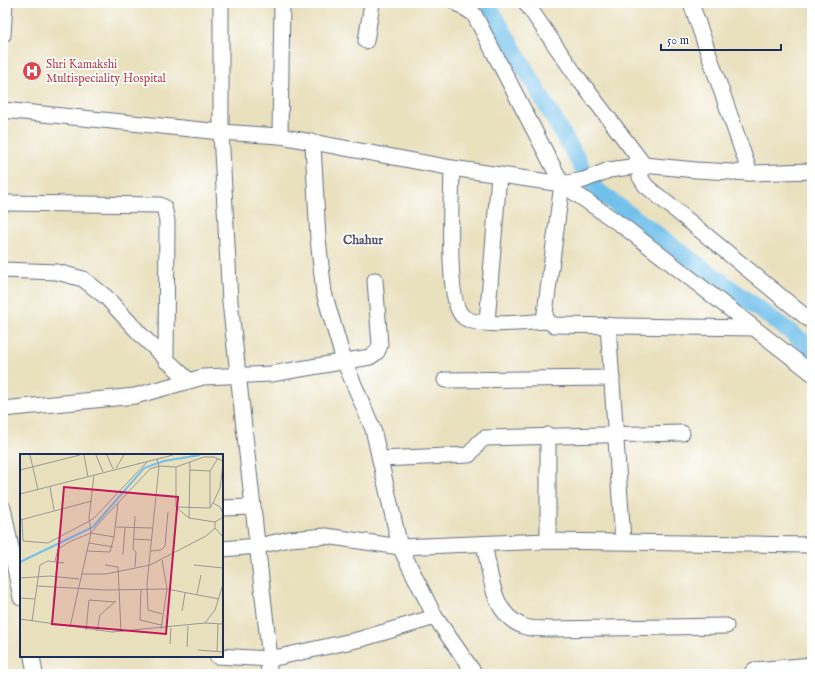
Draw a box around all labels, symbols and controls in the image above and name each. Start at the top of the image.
scale bar [661,26,781,52]
text: 50 m [667,33,689,48]
place label: Shri Kamakshi Multispeciality Hospital [46,57,167,87]
hospital icon: Shri Kamakshi Multispeciality Hospital [21,60,43,82]
district label: Chahur [343,232,383,249]
inset map [20,454,223,657]

